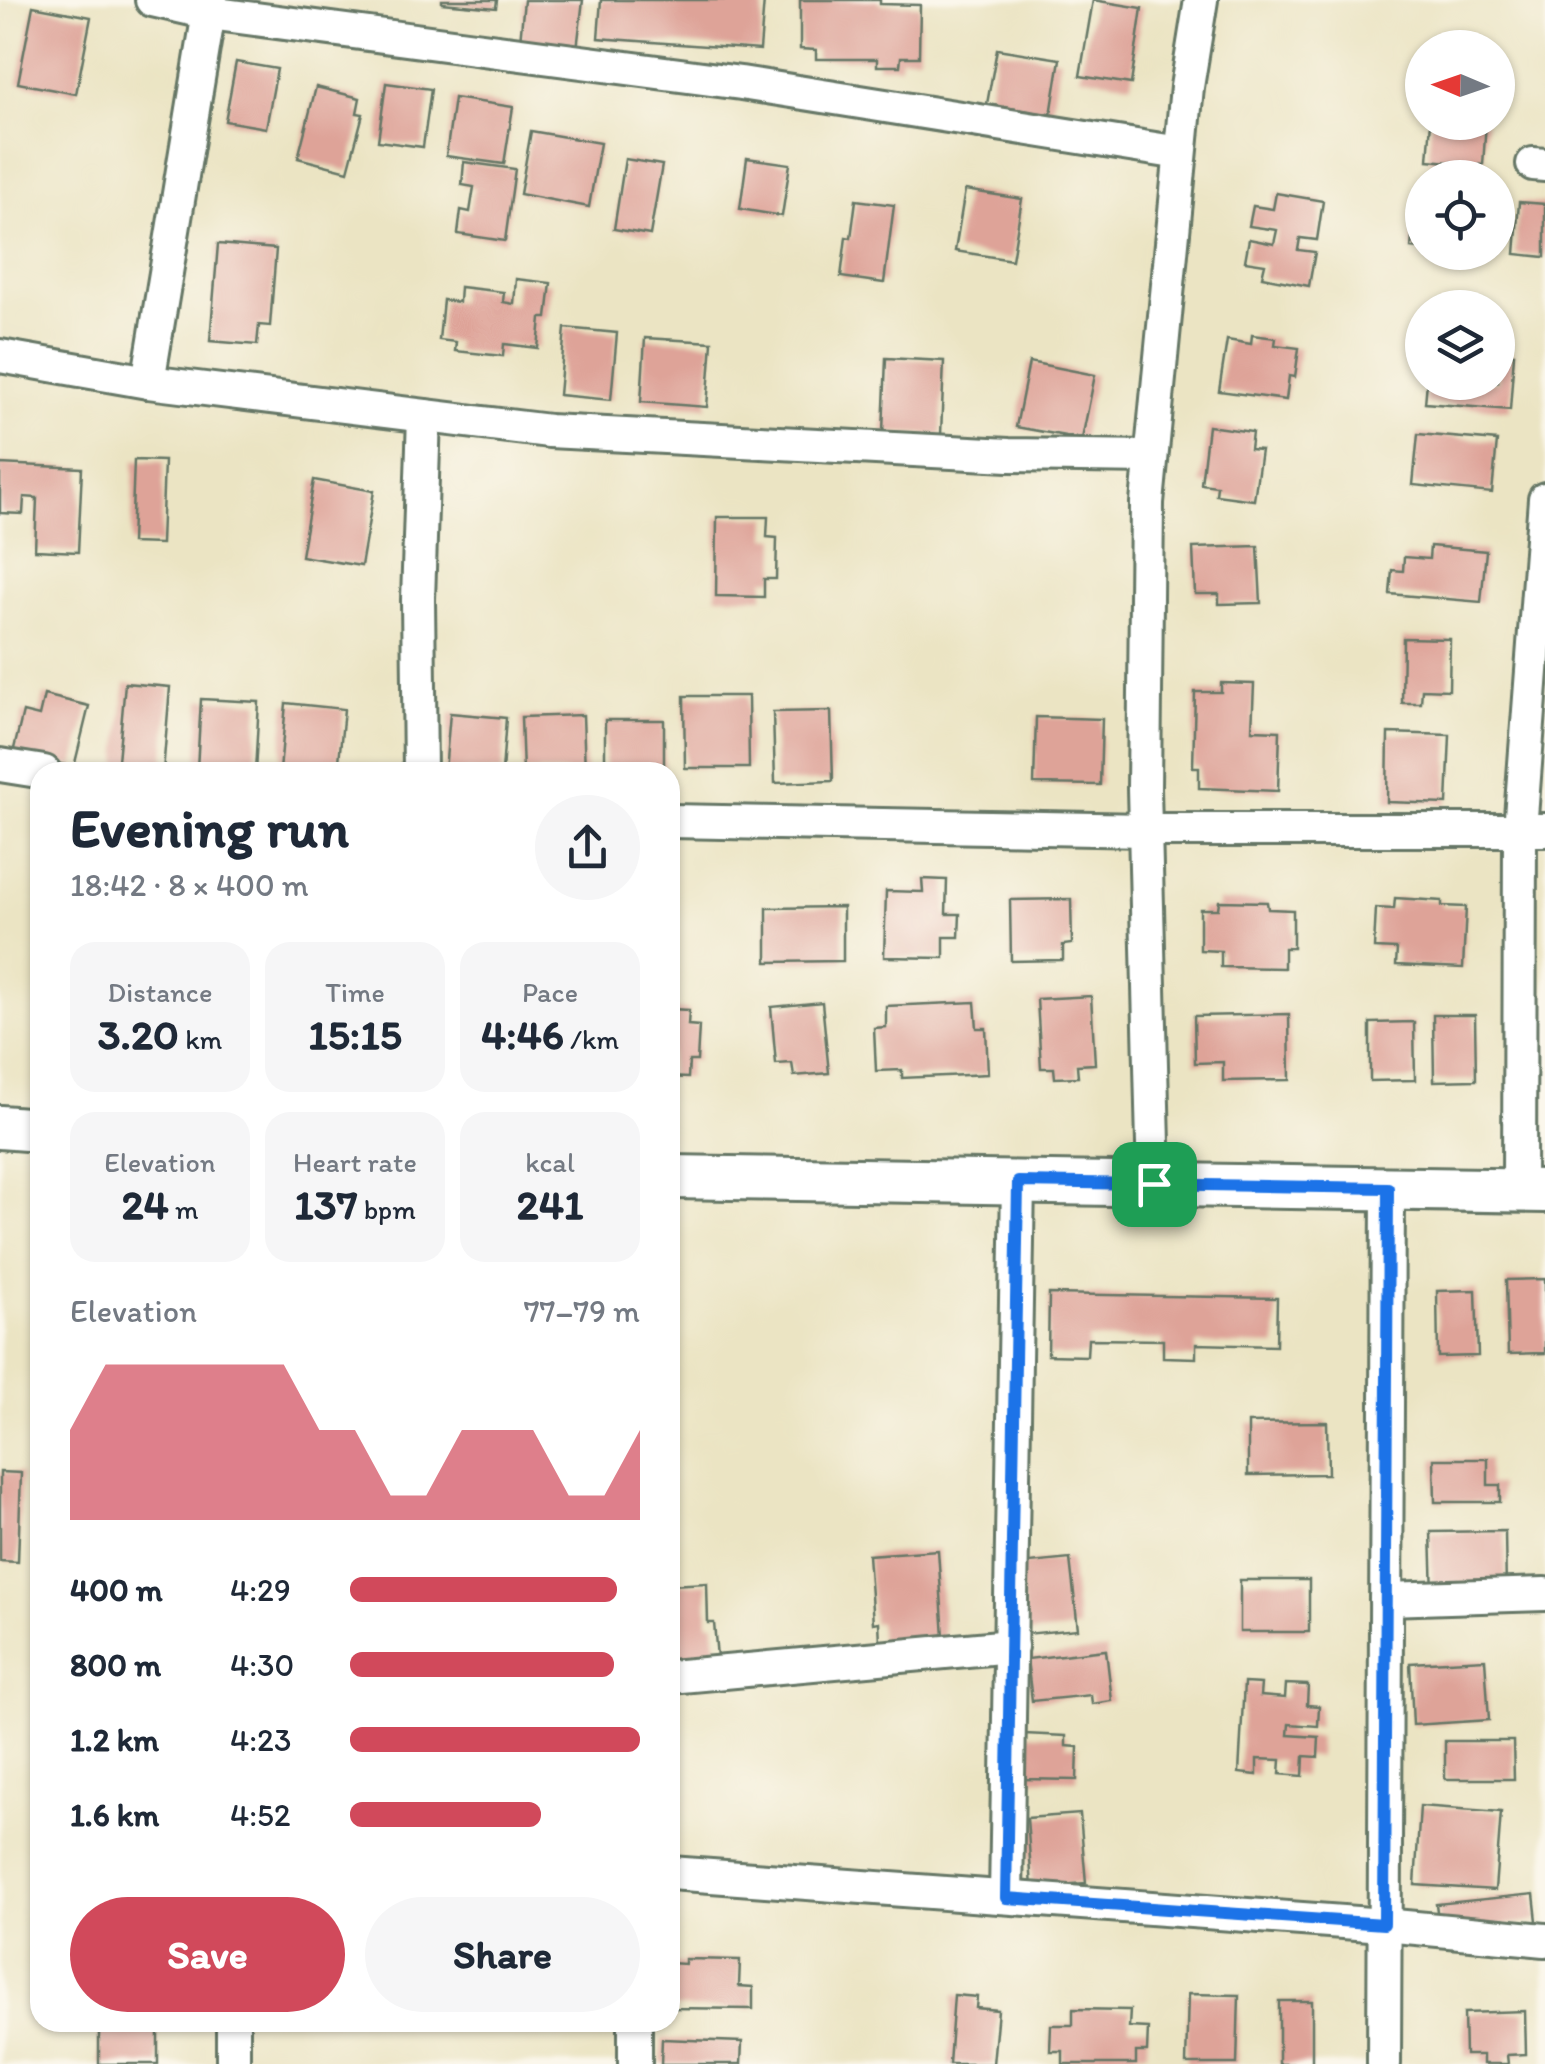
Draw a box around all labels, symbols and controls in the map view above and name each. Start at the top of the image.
north arrow [1405,30,1515,140]
map controls [1405,30,1515,400]
button: locate [1405,160,1515,270]
button: layers [1405,290,1515,400]
text: Evening run [70,795,349,861]
button: share [535,795,640,900]
text: 18:42 · 8 × 400 m [70,866,309,904]
text: Distance [108,975,212,1009]
text: Time [325,975,385,1009]
text: Pace [522,975,578,1009]
text: 3.20 [98,1009,179,1060]
text: 15:15 [308,1009,402,1060]
text: 4:46 [481,1009,564,1060]
text: km [179,1022,222,1056]
text: /km [564,1022,619,1056]
pin [1112,1142,1197,1227]
text: Elevation [104,1145,216,1179]
text: Heart rate [293,1145,417,1179]
text: kcal [525,1145,575,1179]
icon: arrive [1127,1157,1182,1212]
text: 24 [121,1179,169,1230]
text: 137 [294,1179,357,1230]
text: 241 [517,1179,583,1230]
text: m [169,1192,199,1226]
text: bpm [357,1192,416,1226]
text: Elevation [70,1292,197,1330]
text: 77–79 m [524,1292,640,1330]
text: 400 m [70,1571,163,1609]
text: 4:29 [230,1571,291,1609]
text: 800 m [70,1646,161,1684]
text: 4:30 [230,1646,294,1684]
text: 1.2 km [70,1721,159,1759]
text: 4:23 [230,1721,291,1759]
text: 1.6 km [70,1796,159,1834]
text: 4:52 [230,1796,291,1834]
button: Save [70,1897,345,2012]
button: Share [365,1897,640,2012]

